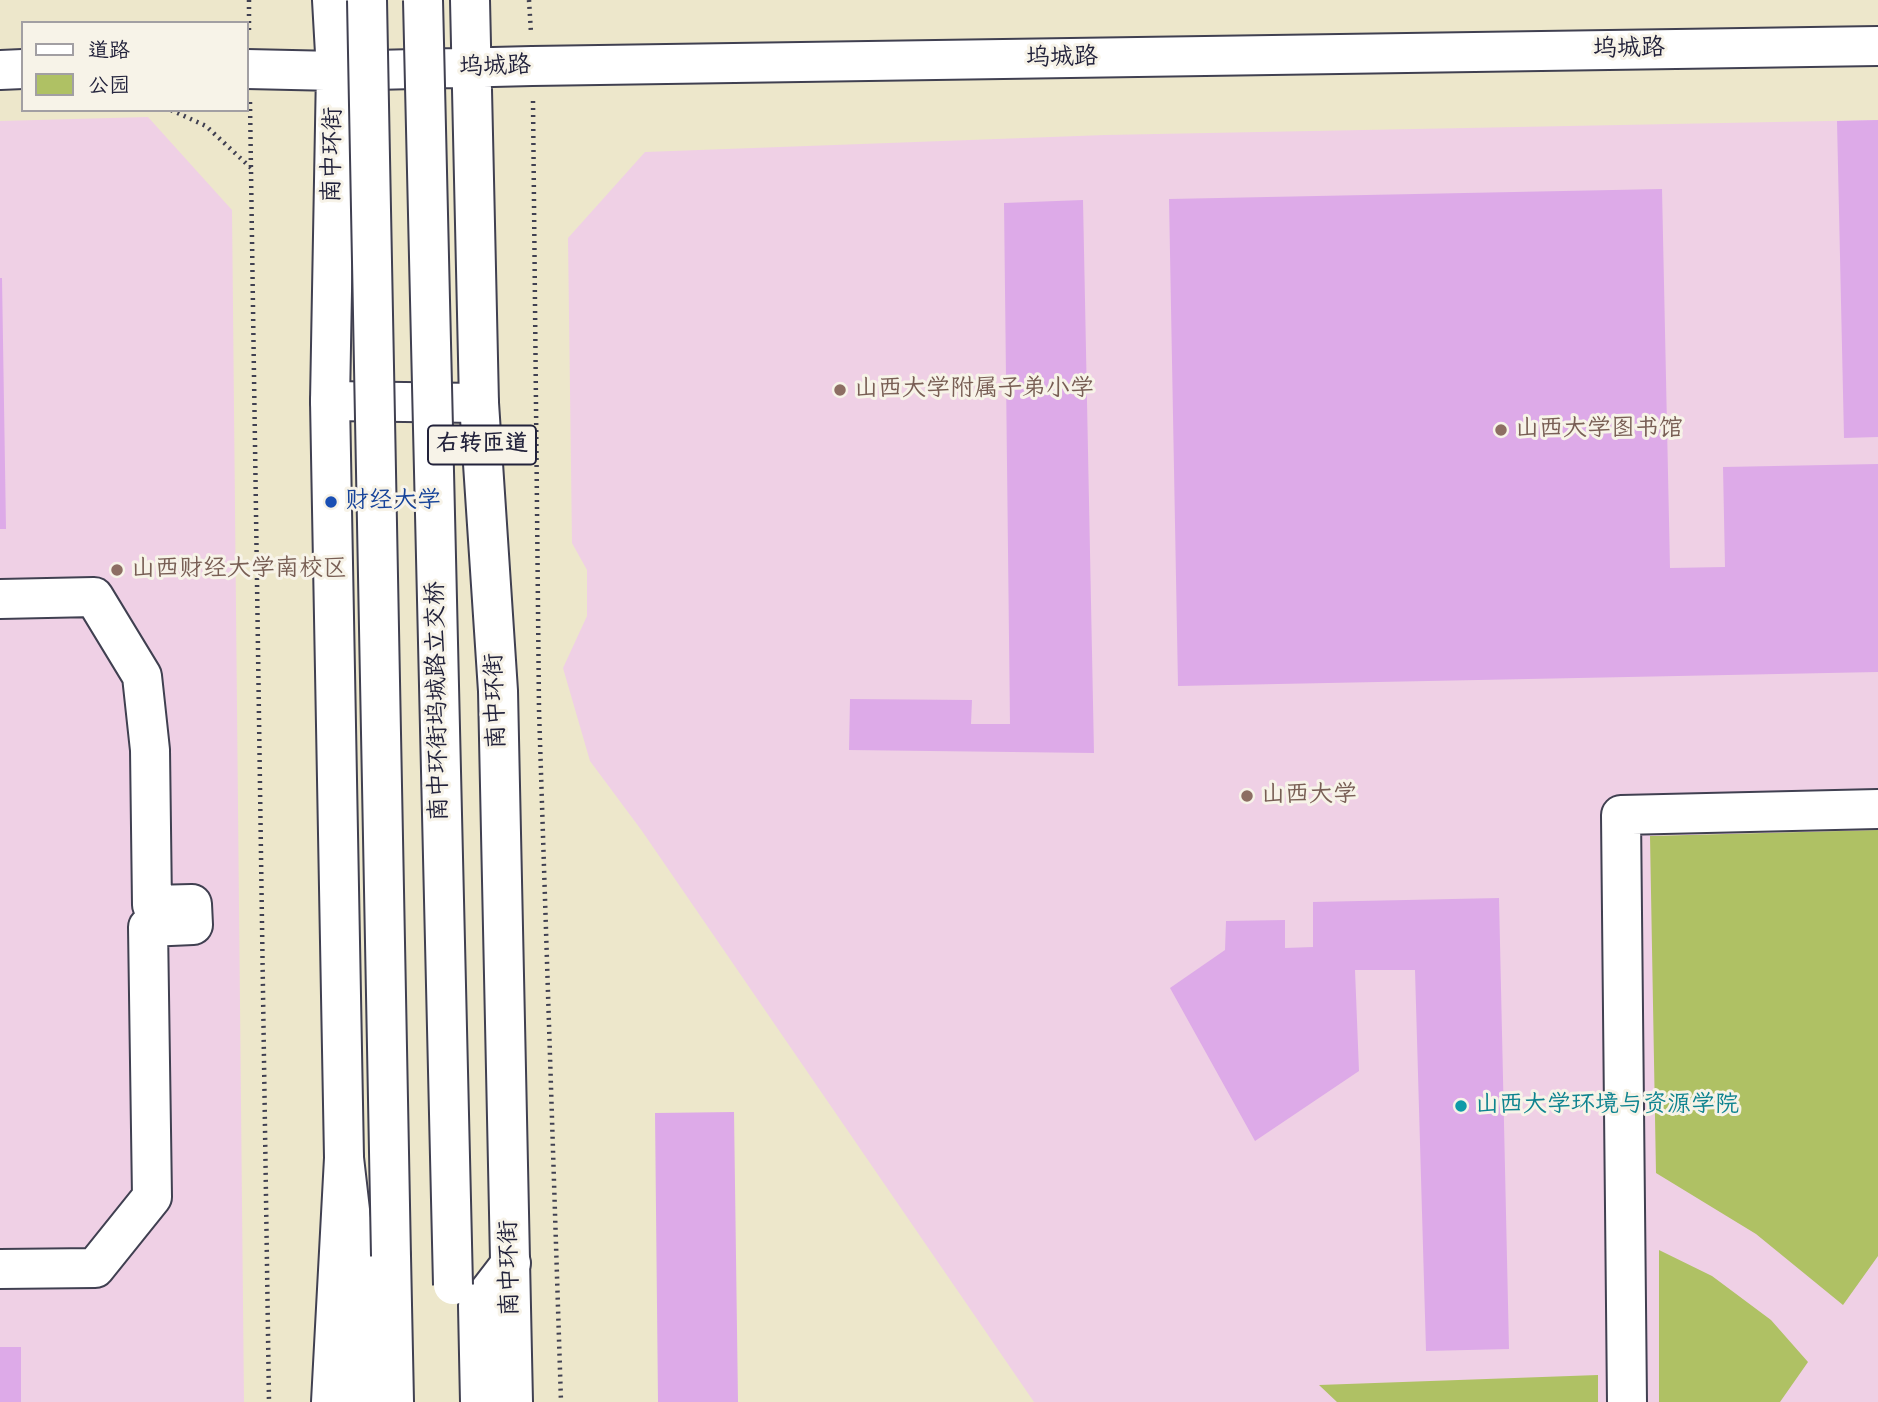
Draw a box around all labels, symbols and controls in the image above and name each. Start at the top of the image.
legend [21,21,248,112]
street label: 坞城路 [1593,35,1665,65]
text: 道路 [88,37,130,65]
street label: 坞城路 [1026,44,1098,74]
street label: 坞城路 [459,52,531,84]
text: 公园 [88,72,130,100]
street label: 南中环街 [319,107,349,203]
place label: 山西大学附属子弟小学 [854,376,1094,404]
marker: 山西大学附属子弟小学 [832,382,848,398]
place label: 山西大学图书馆 [1515,416,1683,444]
marker: 山西大学图书馆 [1493,422,1509,438]
road number: 右转匝道 [428,426,536,464]
place label: 财经大学 [345,488,441,516]
marker: 财经大学 [323,494,339,510]
place label: 山西财经大学南校区 [131,556,347,584]
marker: 山西财经大学南校区 [109,562,125,578]
street label: 南中环街坞城路立交桥 [423,581,455,821]
street label: 南中环街 [481,653,513,749]
place label: 山西大学 [1261,782,1357,810]
marker: 山西大学 [1239,788,1255,804]
place label: 山西大学环境与资源学院 [1475,1092,1739,1120]
marker: 山西大学环境与资源学院 [1453,1098,1469,1114]
street label: 南中环街 [496,1220,526,1316]

